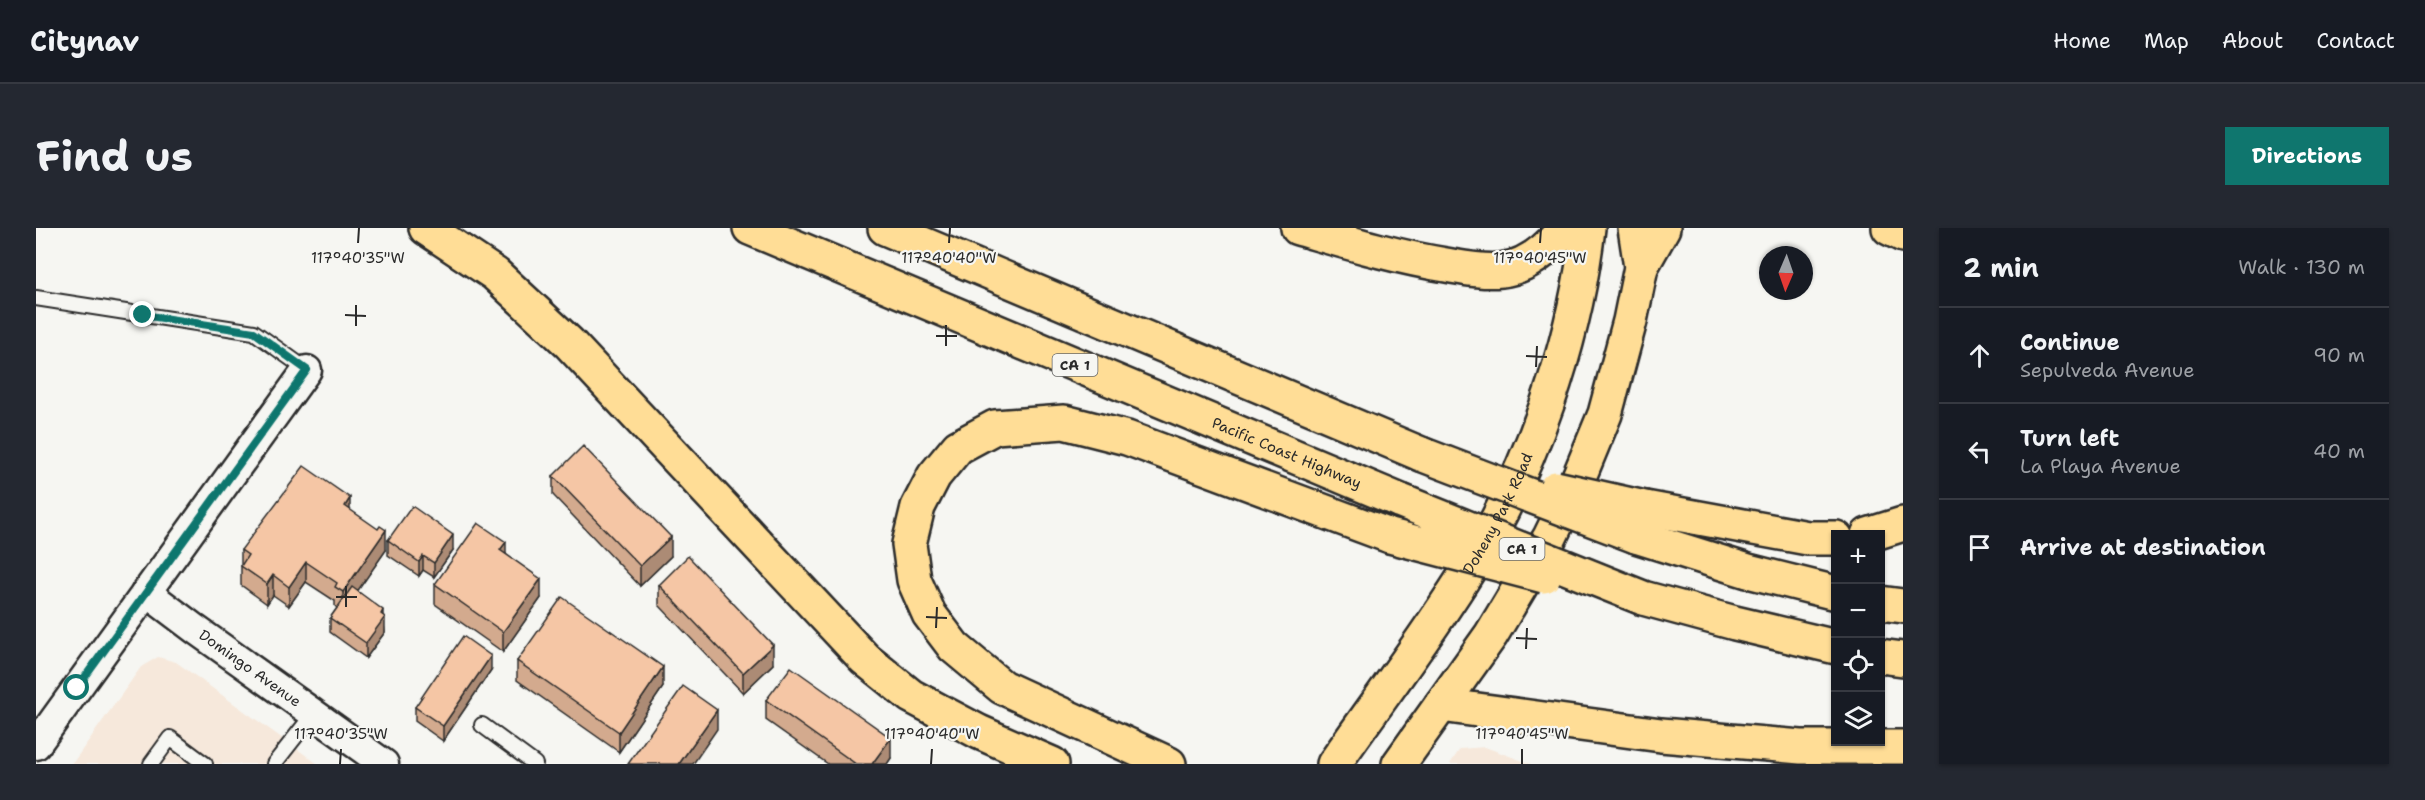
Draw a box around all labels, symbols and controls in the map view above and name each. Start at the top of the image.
text: Citynav [30,22,139,60]
text: Home [2053,27,2111,55]
text: Map [2144,27,2189,55]
text: About [2222,27,2283,55]
text: Contact [2316,27,2395,55]
button: Directions [2225,127,2389,185]
text: Find us [36,128,193,184]
north arrow [1759,246,1813,300]
text: 117°40'35"W [311,248,405,268]
text: 117°40'40"W [901,248,997,268]
text: 117°40'45"W [1493,248,1587,268]
text: 2 min [1963,250,2039,285]
text: Walk · 130 m [2238,254,2365,280]
route end [129,301,155,327]
text: Continue [2020,328,2120,357]
icon: ahead [1963,339,1996,372]
text: 90 m [2313,342,2365,368]
road number: CA 1 [1052,354,1098,376]
text: Sepulveda Avenue [2020,357,2195,383]
street label: Pacific Coast Highway [1209,413,1365,493]
text: Turn left [2020,424,2119,453]
icon: left [1963,435,1996,468]
text: 40 m [2313,438,2365,464]
street label: Doheny Park Road [1458,449,1538,578]
text: La Playa Avenue [2020,453,2181,479]
map controls [1831,530,1885,746]
button: + [1831,530,1885,584]
icon: arrive [1963,531,1996,564]
text: Arrive at destination [2020,533,2266,562]
road number: CA 1 [1500,538,1544,560]
button: − [1831,584,1885,638]
street label: Domingo Avenue [195,625,305,712]
button: locate [1831,638,1885,692]
route start [63,674,89,700]
button: layers [1831,692,1885,746]
text: 117°40'35"W [294,724,388,744]
text: 117°40'40"W [884,724,980,744]
text: 117°40'45"W [1475,724,1569,744]

